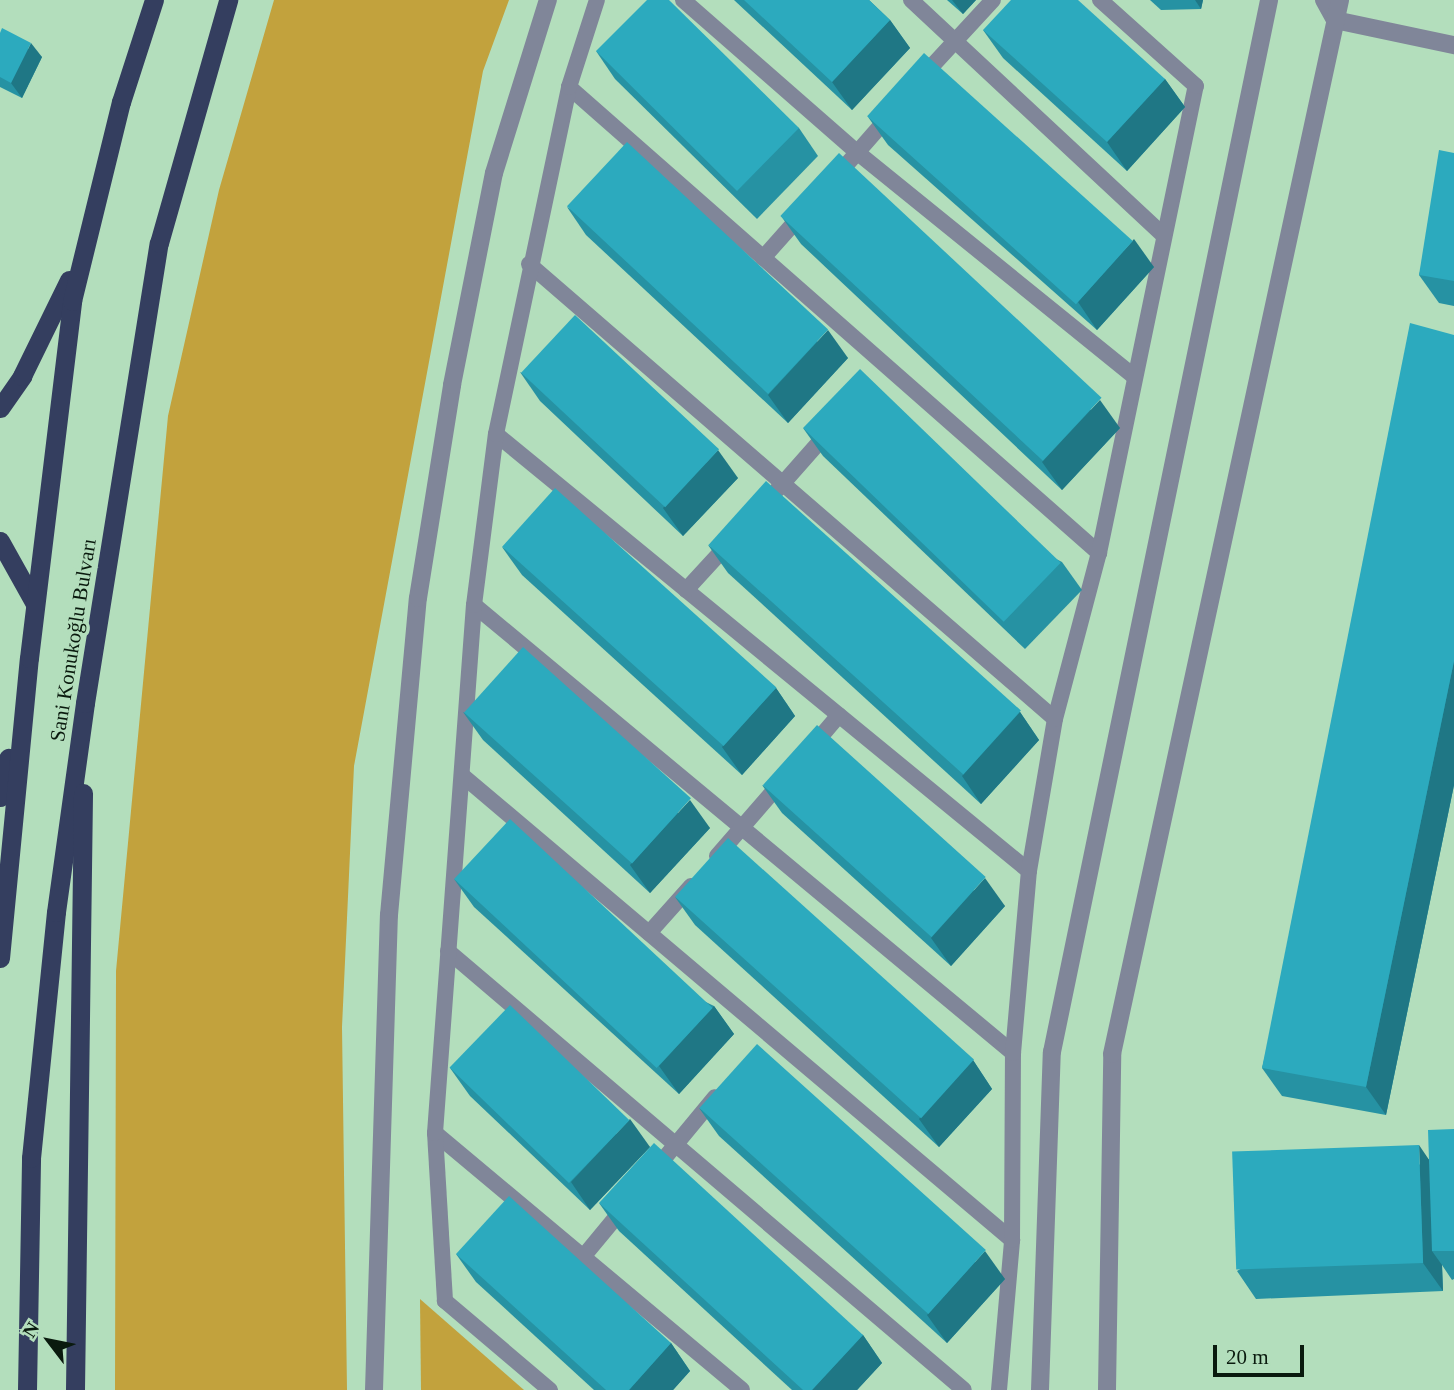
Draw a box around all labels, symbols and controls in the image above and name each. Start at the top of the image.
street label: Sani Konukoğlu Bulvarı [44,537,102,743]
north arrow [14,1306,84,1376]
text: N [18,1318,43,1341]
scale bar [1216,1330,1307,1374]
text: 20 m [1226,1345,1269,1369]

